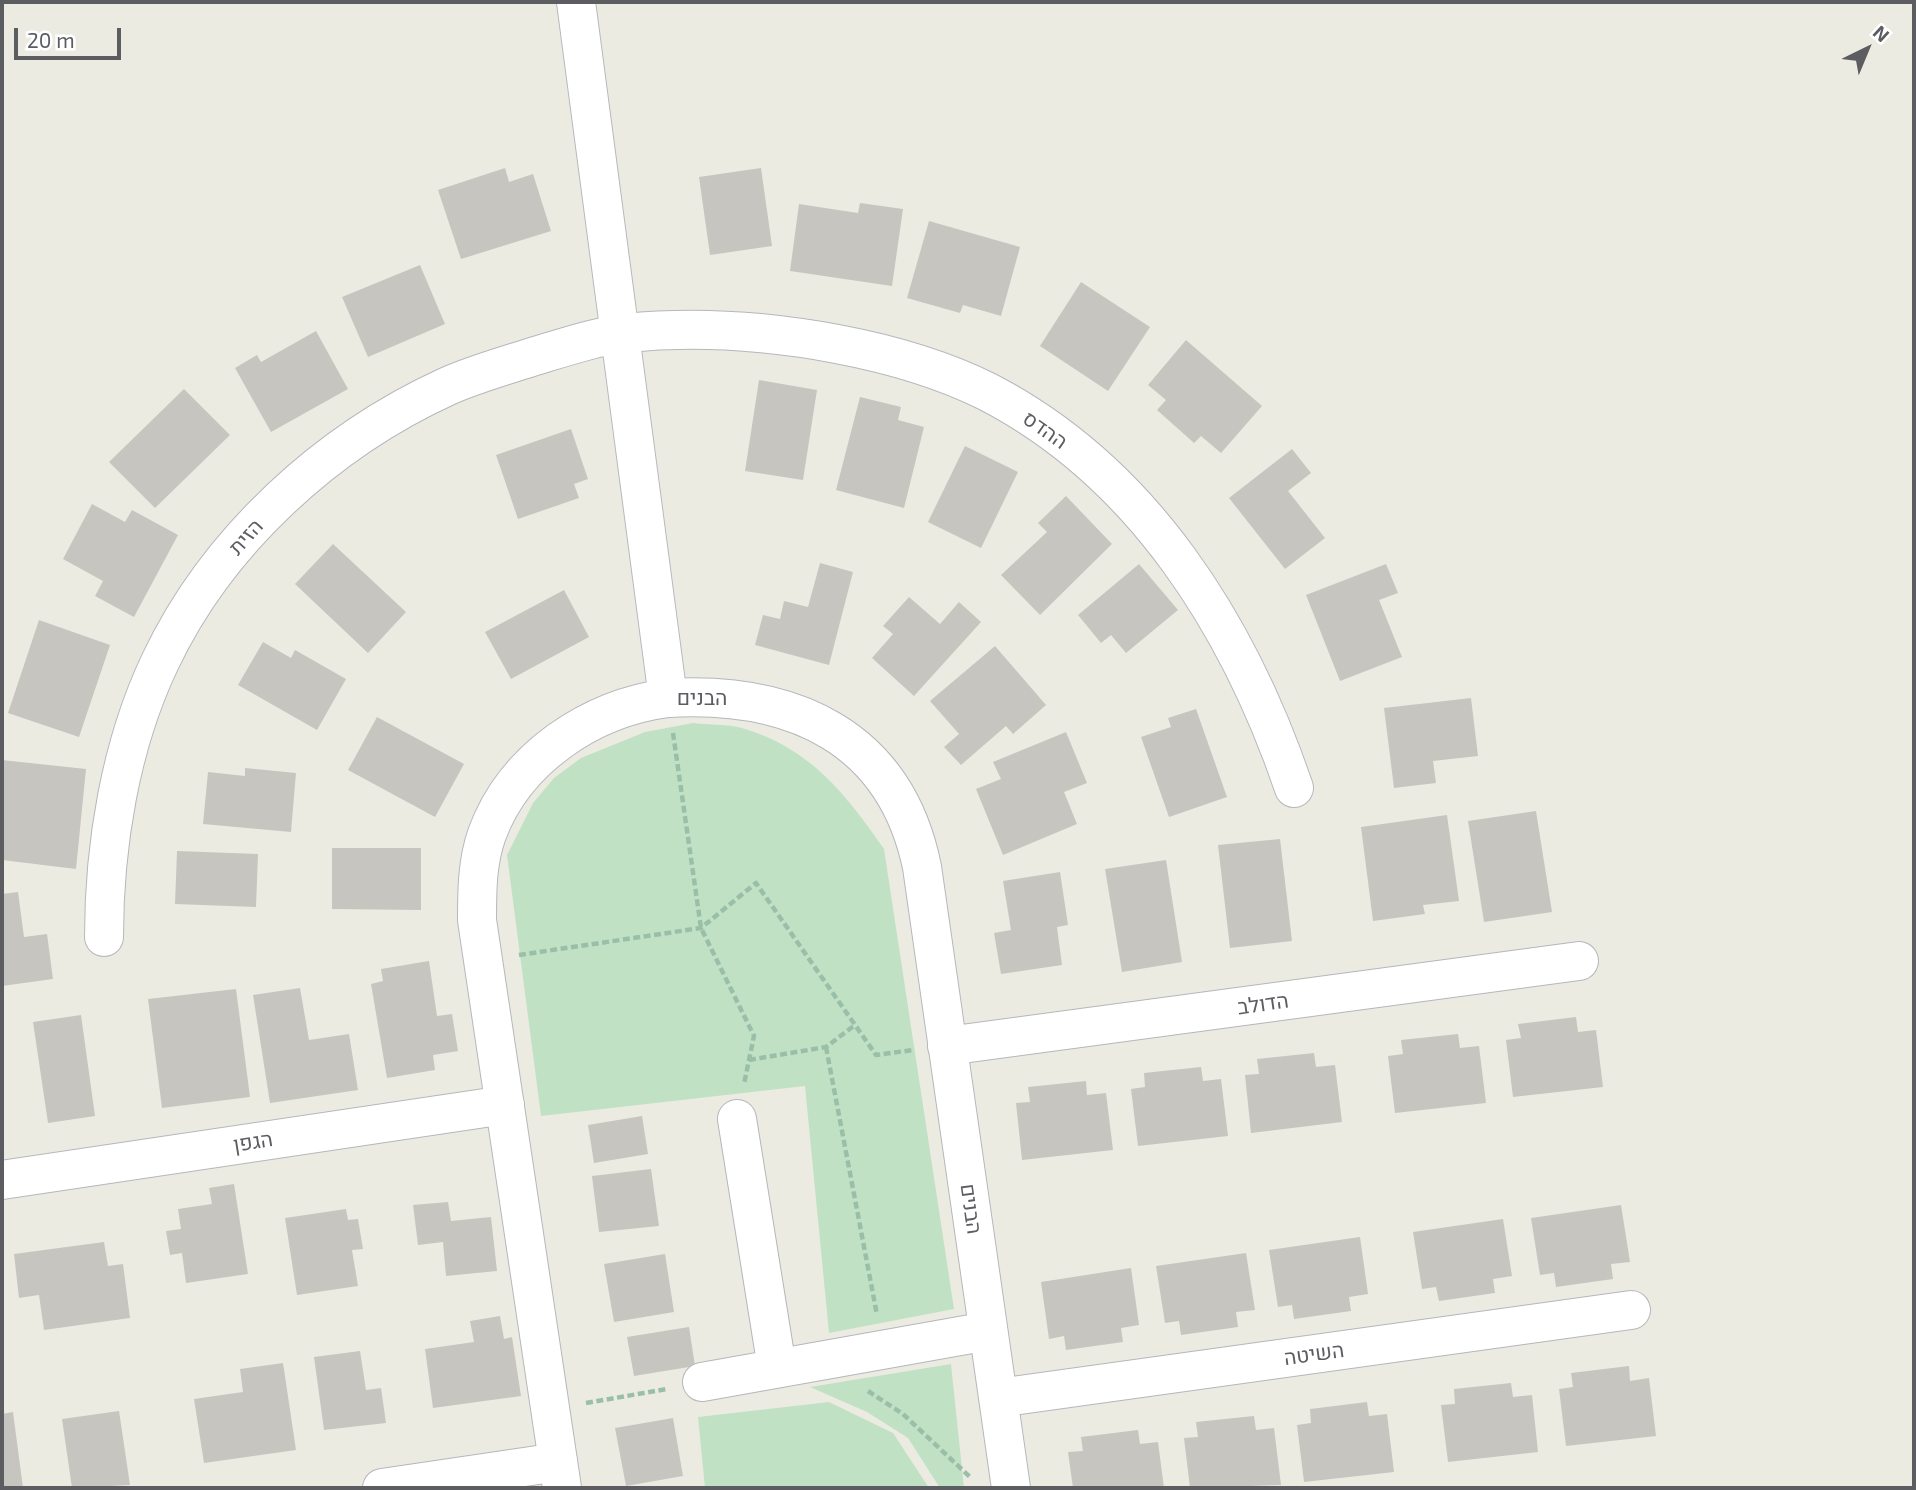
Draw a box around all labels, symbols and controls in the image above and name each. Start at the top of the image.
scale bar [18,14,124,58]
north arrow [1832,14,1902,84]
text: N [1869,20,1895,46]
text: 20 m [27,27,75,52]
street label: ההדס [1018,406,1072,454]
street label: הזית [224,514,268,560]
street label: הבנים [677,685,727,711]
street label: הדולב [1236,988,1290,1020]
street label: הגפן [231,1126,275,1158]
street label: הבנים [955,1182,987,1236]
street label: השיטה [1282,1337,1346,1371]

